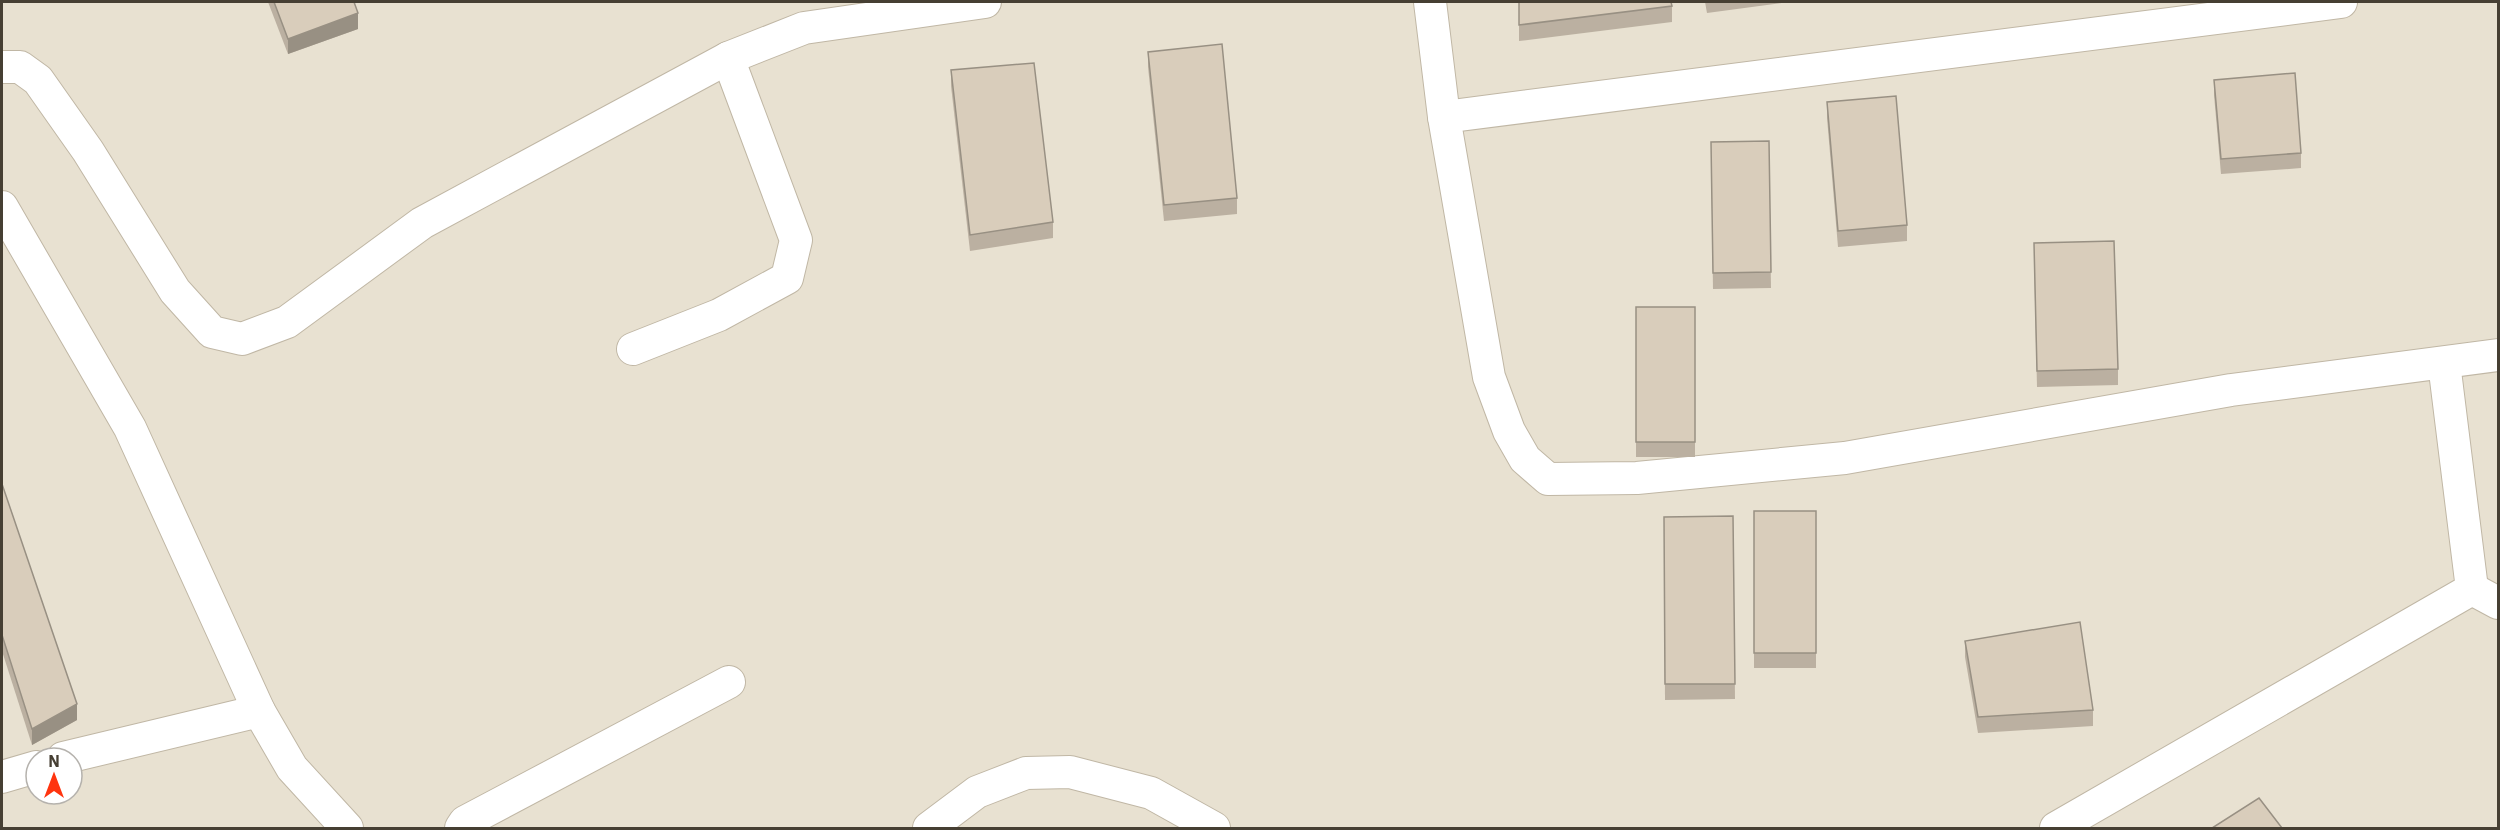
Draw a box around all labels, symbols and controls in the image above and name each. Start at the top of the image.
north arrow [24,746,84,806]
text: N [48,751,60,771]

